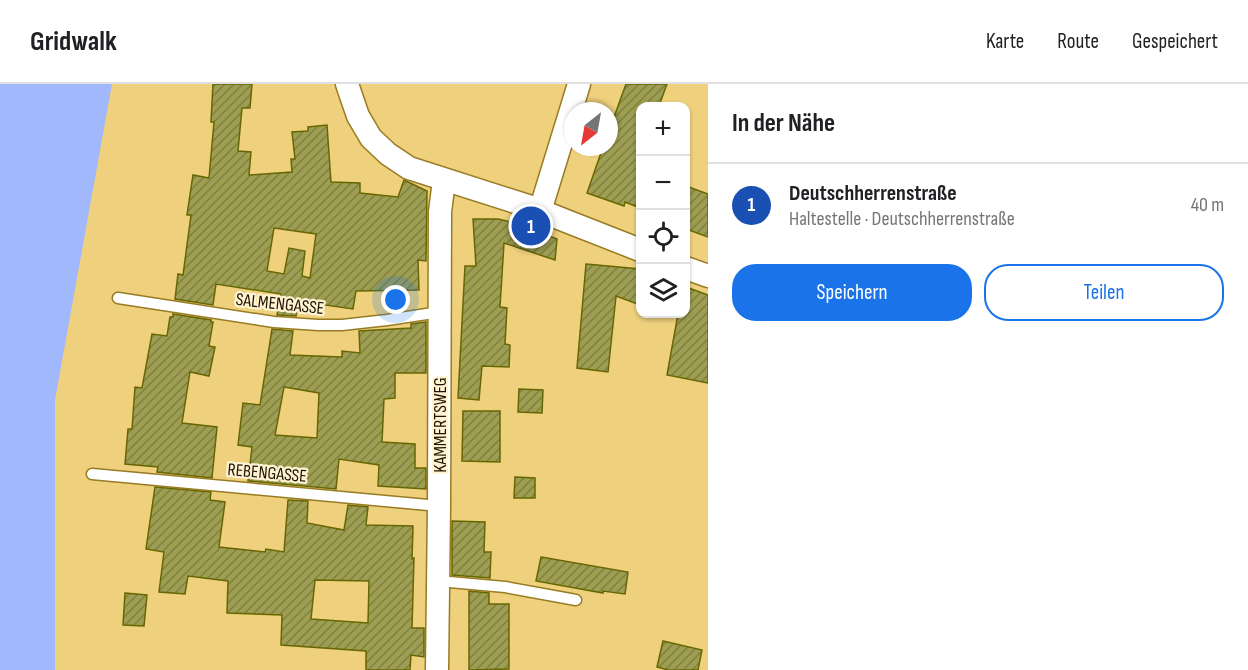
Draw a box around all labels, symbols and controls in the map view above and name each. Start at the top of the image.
text: Gridwalk [30,25,117,58]
text: Karte [986,29,1024,54]
text: Route [1057,29,1099,54]
text: Gespeichert [1132,29,1218,54]
north arrow [564,102,618,156]
map controls [636,102,690,318]
button: + [636,102,690,156]
text: In der Nähe [732,108,835,139]
button: − [636,156,690,210]
text: Deutschherrenstraße [789,180,957,207]
text: 1 [748,193,755,217]
text: 40 m [1191,193,1224,217]
pin: 1 [512,204,550,248]
text: Haltestelle · Deutschherrenstraße [789,207,1015,231]
button: locate [636,210,690,264]
button: layers [636,264,690,318]
button: Speichern [732,264,972,321]
button: Teilen [984,264,1224,321]
your location [381,285,410,314]
street label: SALMENGASSE [235,289,325,319]
street label: KAMMERTSWEG [430,377,451,473]
street label: REBENGASSE [226,459,308,487]

